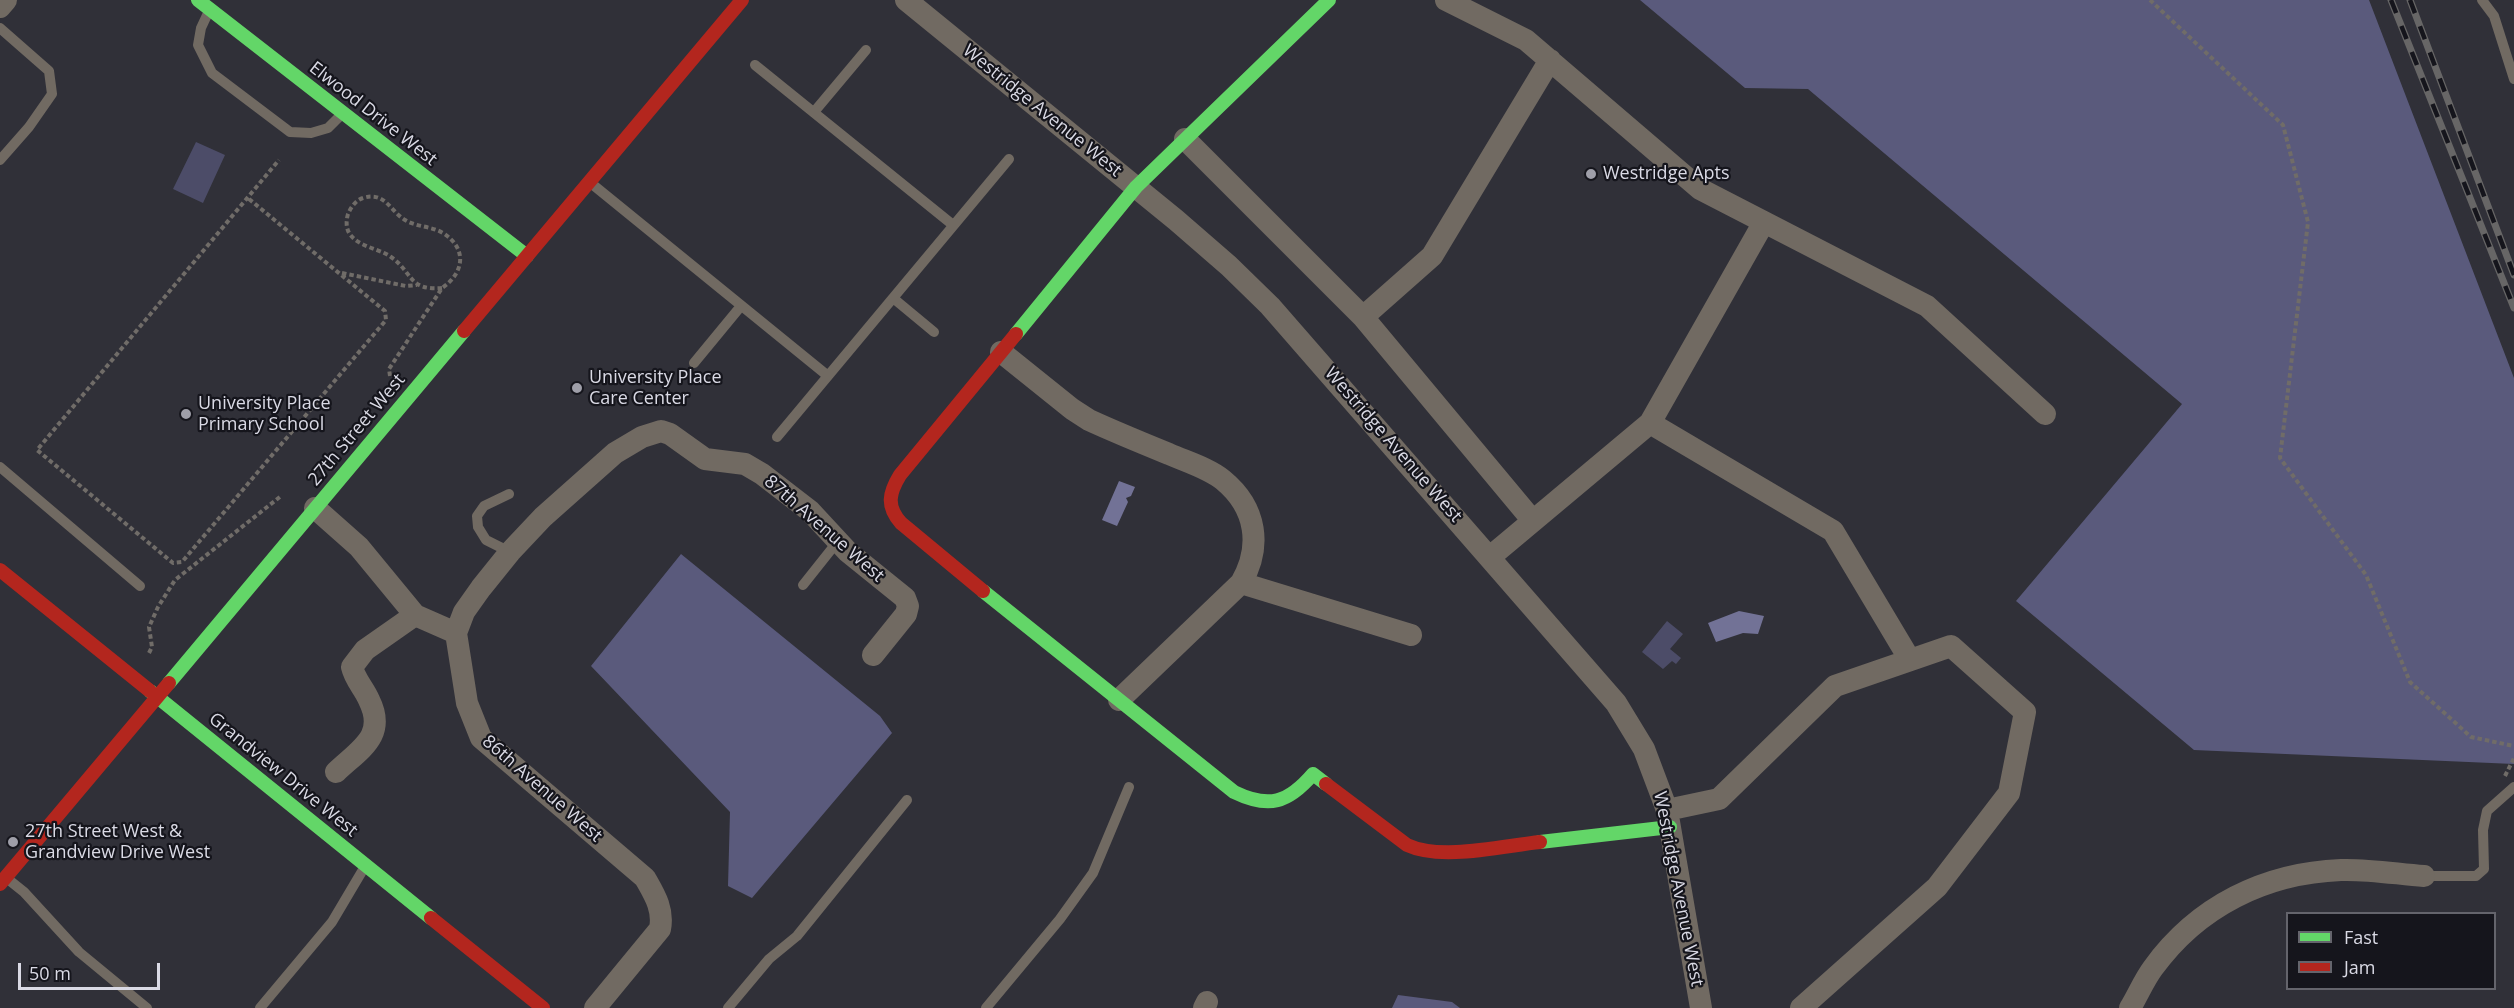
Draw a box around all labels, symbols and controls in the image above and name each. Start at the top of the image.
street label: Westridge Avenue West [958,40,1126,182]
street label: Elwood Drive West [305,57,441,171]
place label: Westridge Apts [1603,163,1730,185]
marker: Westridge Apts [1584,167,1598,181]
street label: Westridge Avenue West [1320,363,1466,527]
place label: University Place Care Center [589,367,721,410]
street label: 27th Street West [304,370,410,490]
marker: University Place Care Center [570,381,584,395]
place label: University Place Primary School [198,393,330,436]
marker: University Place Primary School [179,407,193,421]
street label: 87th Avenue West [760,471,888,587]
street label: Grandview Drive West [204,708,362,842]
street label: 86th Avenue West [478,731,606,847]
street label: Westridge Avenue West [1648,790,1708,988]
place label: 27th Street West & Grandview Drive West [25,821,210,864]
marker: 27th Street West & Grandview Drive West [6,835,20,849]
legend [2286,912,2496,990]
text: Fast [2344,925,2378,949]
scale bar [21,951,164,989]
text: Jam [2344,955,2376,979]
text: 50 m [29,961,71,985]

